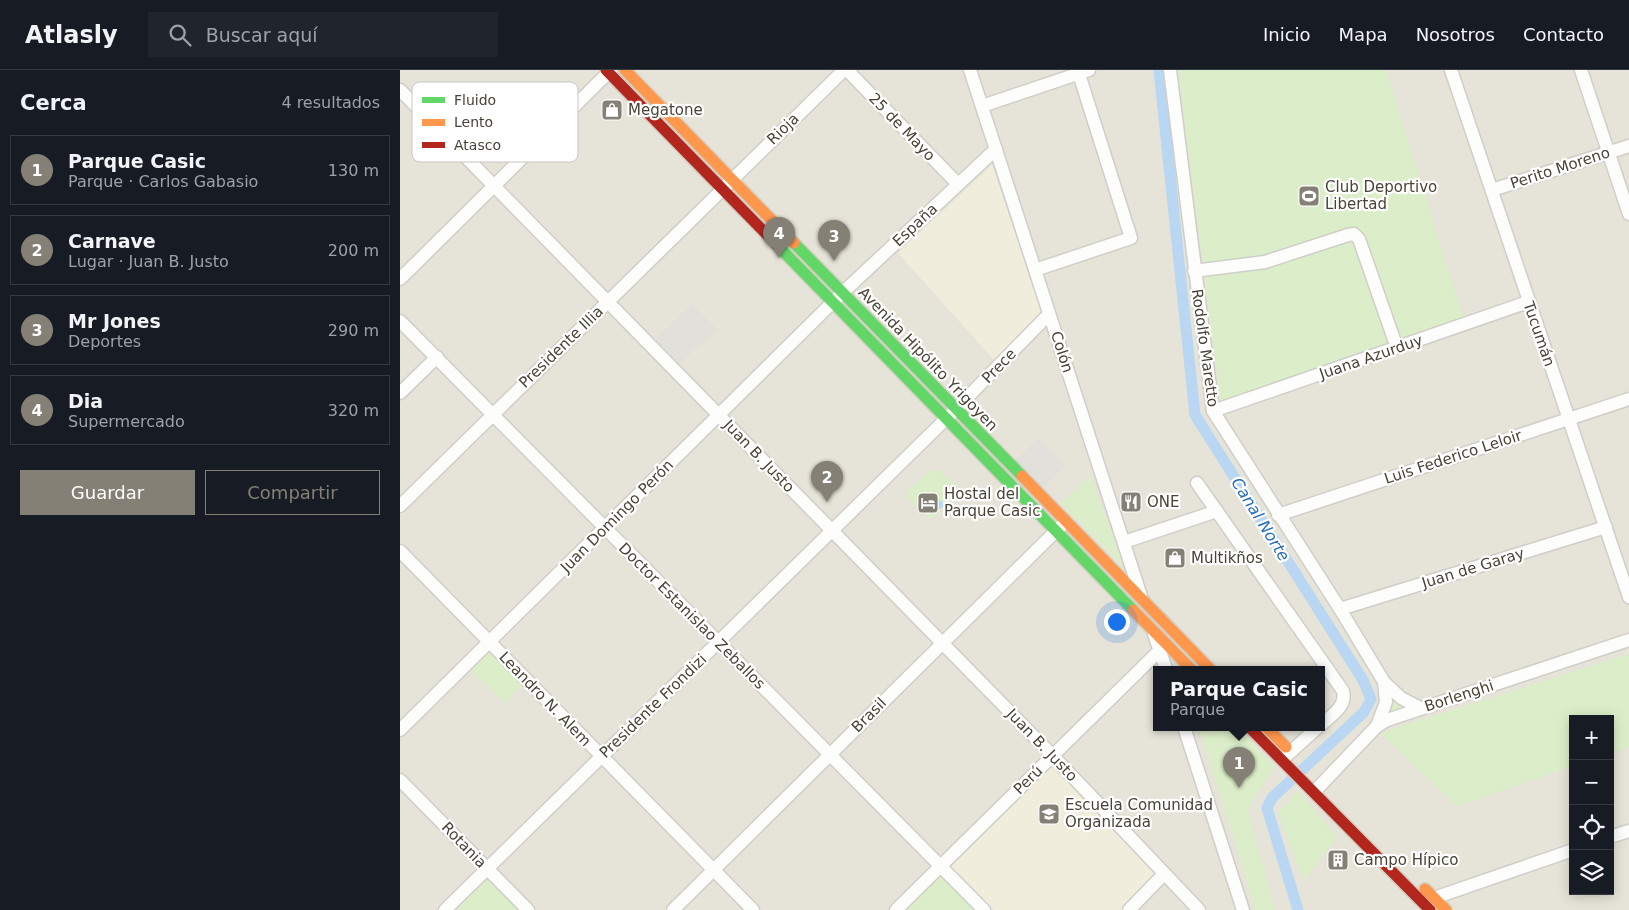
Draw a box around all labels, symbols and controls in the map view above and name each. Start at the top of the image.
search box [148,12,498,57]
text: Atlasly [25,21,118,49]
icon: search [166,21,194,49]
text: Buscar aquí [206,24,318,46]
text: Inicio [1263,24,1311,45]
text: Mapa [1339,24,1388,45]
text: Nosotros [1416,24,1495,45]
text: Contacto [1523,24,1604,45]
legend [412,82,578,162]
street label: 25 de Mayo [865,89,939,165]
text: Cerca [20,91,87,115]
text: Fluido [454,92,496,108]
text: 4 resultados [281,93,380,112]
shop icon: Megatone [600,98,624,122]
place label: Megatone [628,101,703,119]
street label: Rioja [763,110,803,148]
text: Lento [454,114,493,130]
text: Atasco [454,137,501,153]
street label: Perito Moreno [1508,143,1612,193]
text: Parque Casic [68,150,206,172]
text: 1 [31,161,43,180]
text: 130 m [328,161,379,180]
text: Parque · Carlos Gabasio [68,172,258,191]
place label: Club Deportivo Libertad [1325,178,1437,213]
sports icon: Club Deportivo Libertad [1297,184,1321,208]
street label: España [889,200,941,250]
pin: 4 [763,217,795,258]
pin: 3 [818,220,850,261]
text: Carnave [68,230,156,252]
text: 2 [31,241,43,260]
text: 200 m [328,241,379,260]
text: Lugar · Juan B. Justo [68,252,229,271]
street label: Avenida Hipólito Yrigoyen [855,283,1001,435]
street label: Rodolfo Maretto [1188,288,1222,408]
street label: Tucumán [1519,298,1558,369]
street label: Presidente Illia [515,302,607,392]
text: Mr Jones [68,310,161,332]
text: 3 [31,321,43,340]
text: 290 m [328,321,379,340]
street label: Colón [1047,329,1077,375]
street label: Juana Azurduy [1316,331,1425,383]
text: Deportes [68,332,141,351]
street label: Prece [978,345,1020,387]
text: Dia [68,390,103,412]
text: 4 [31,401,43,420]
text: 320 m [328,401,379,420]
text: Supermercado [68,412,185,431]
street label: Juan B. Justo [719,415,798,496]
street label: Luis Federico Leloir [1382,426,1525,488]
street label: Juan Domingo Perón [556,456,677,577]
pin: 2 [811,461,843,502]
button: Guardar [20,470,195,515]
button: Compartir [205,470,380,515]
water label: Canal Norte [1227,474,1294,565]
place label: Hostal del Parque Casic [944,485,1040,520]
restaurant icon: ONE [1119,490,1143,514]
hotel icon: Hostal del Parque Casic [916,491,940,515]
place label: ONE [1147,493,1180,511]
street label: Doctor Estanislao Zeballos [615,539,769,693]
street label: Juan de Garay [1419,544,1526,592]
shop icon: Multikños [1163,546,1187,570]
place label: Multikños [1191,549,1263,567]
your location [1104,609,1130,635]
street label: Leandro N. Alem [495,648,595,750]
street label: Presidente Frondizi [596,650,710,762]
popup [1153,666,1325,731]
street label: Borlenghi [1422,676,1496,716]
text: Parque Casic [1170,678,1308,700]
street label: Brasil [848,694,890,736]
text: Parque [1170,700,1225,719]
street label: Juan B. Justo [1002,704,1081,785]
map controls [1569,715,1614,895]
button: + [1569,715,1614,760]
pin: 1 [1223,747,1255,788]
button: − [1569,760,1614,805]
street label: Perú [1010,762,1046,798]
place label: Escuela Comunidad Organizada [1065,796,1213,831]
school or university icon: Escuela Comunidad Organizada [1037,802,1061,826]
button: locate [1569,805,1614,850]
street label: Rotania [438,818,490,872]
building icon: Campo Hípico [1326,848,1350,872]
button: layers [1569,850,1614,895]
place label: Campo Hípico [1354,851,1458,869]

